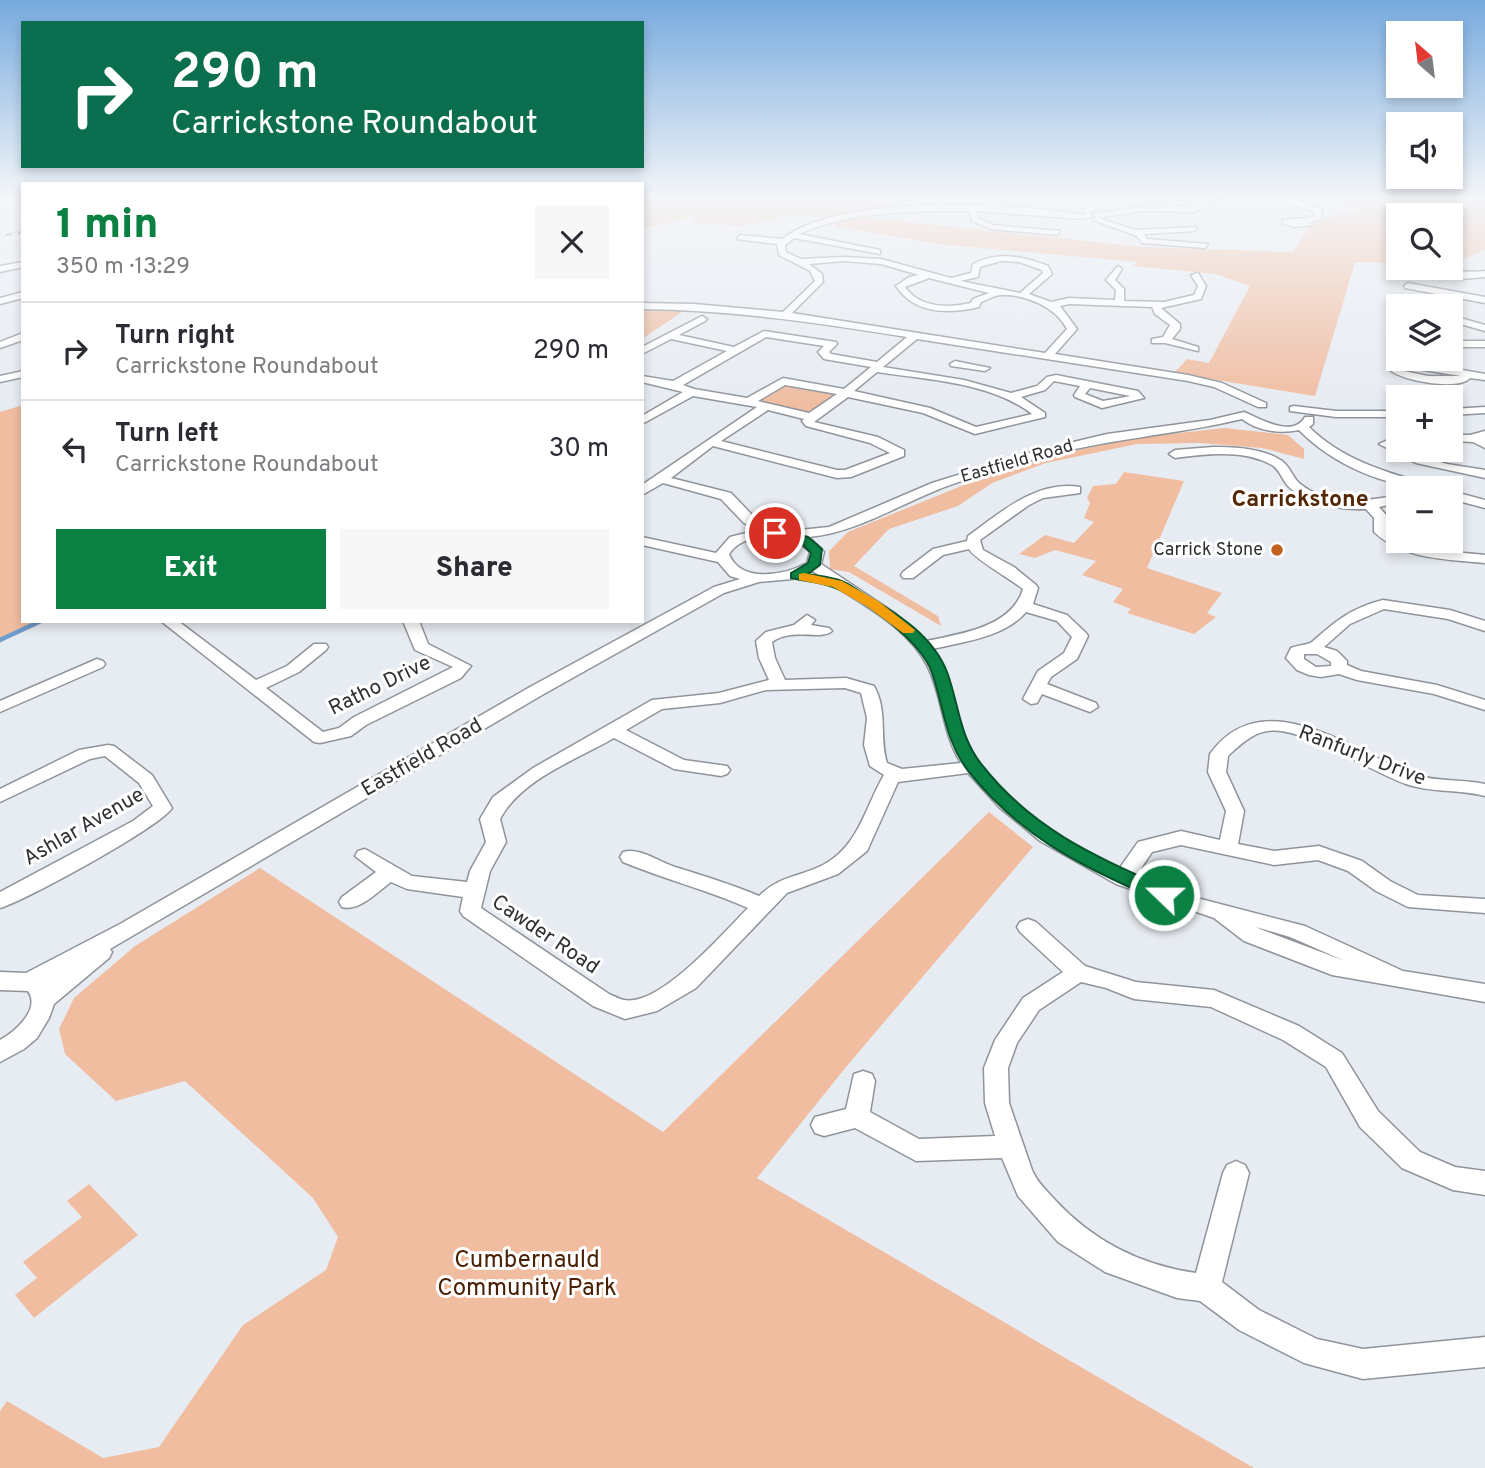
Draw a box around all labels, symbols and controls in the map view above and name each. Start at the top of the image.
north arrow [1386,21,1463,98]
map controls [1386,21,1463,553]
text: 290 m [171,44,319,106]
icon: right [56,49,147,140]
text: Carrickstone Roundabout [171,105,538,145]
button: sound [1386,112,1463,189]
text: 1 min [56,200,159,253]
button: search [1386,203,1463,280]
button: close [535,205,609,279]
text: 350 m · 13:29 [56,253,190,282]
button: layers [1386,294,1463,371]
text: Turn right [115,320,235,353]
icon: right [56,332,94,370]
text: 290 m [533,335,609,368]
text: Carrickstone Roundabout [115,353,379,382]
button: + [1386,385,1463,462]
text: Turn left [115,418,219,451]
icon: left [56,430,94,468]
text: 30 m [549,433,609,466]
street label: Eastfield Road [958,435,1076,489]
text: Carrickstone Roundabout [115,451,379,480]
button: − [1386,476,1463,553]
district label: Carrickstone [1232,486,1368,515]
pin [745,503,805,563]
icon: arrive [756,514,794,552]
button: Exit [56,529,326,609]
button: Share [340,529,609,609]
place label: Carrick Stone [1153,539,1263,562]
marker: Carrick Stone [1269,542,1285,558]
street label: Ratho Drive [324,650,436,722]
street label: Eastfield Road [357,712,487,804]
street label: Ranfurly Drive [1294,719,1430,793]
street label: Ashlar Avenue [19,782,149,872]
position arrow [1127,858,1201,932]
street label: Cawder Road [486,889,604,981]
park label: Cumbernauld Community Park [437,1246,617,1304]

